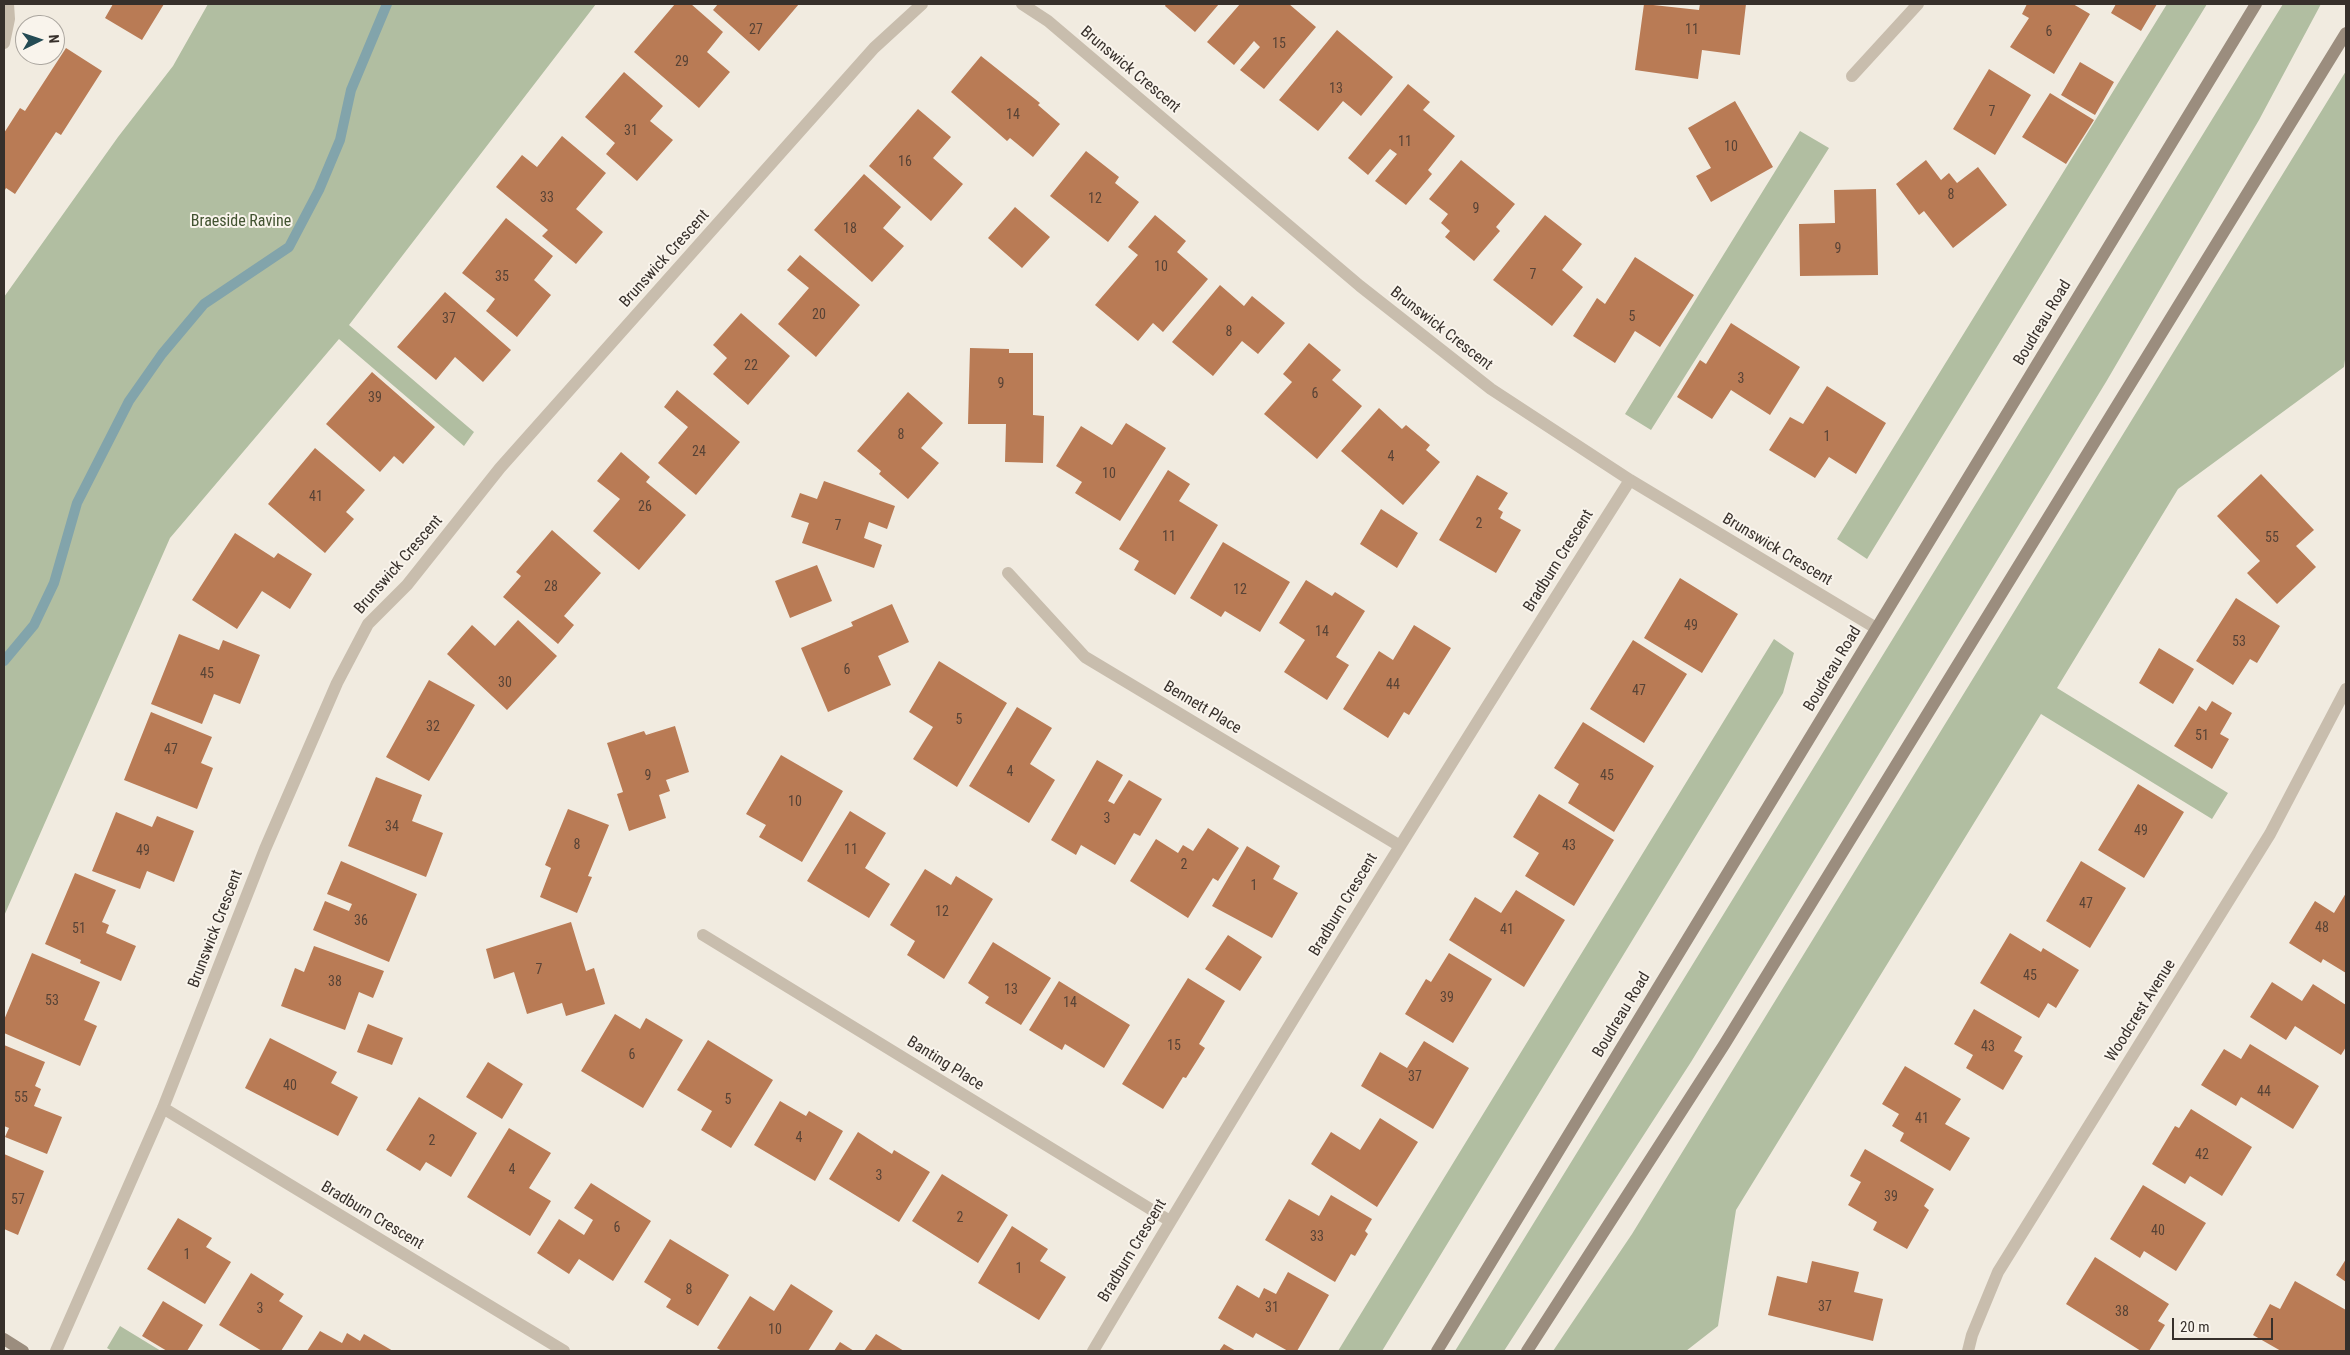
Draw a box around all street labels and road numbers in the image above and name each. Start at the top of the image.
street label: Brunswick Crescent [1076,23,1184,117]
street label: Brunswick Crescent [616,206,714,312]
street label: Boudreau Road [2010,277,2076,369]
street label: Brunswick Crescent [1386,283,1496,375]
street label: Bradburn Crescent [1520,506,1598,616]
street label: Brunswick Crescent [1719,510,1835,590]
street label: Brunswick Crescent [351,512,447,618]
street label: Boudreau Road [1800,623,1866,715]
street label: Bennett Place [1160,677,1244,739]
street label: Bradburn Crescent [1306,850,1382,960]
street label: Brunswick Crescent [185,867,247,991]
street label: Woodcrest Avenue [2102,956,2180,1066]
street label: Boudreau Road [1589,969,1655,1061]
street label: Banting Place [903,1033,987,1095]
street label: Bradburn Crescent [317,1178,427,1254]
street label: Bradburn Crescent [1095,1196,1171,1306]

